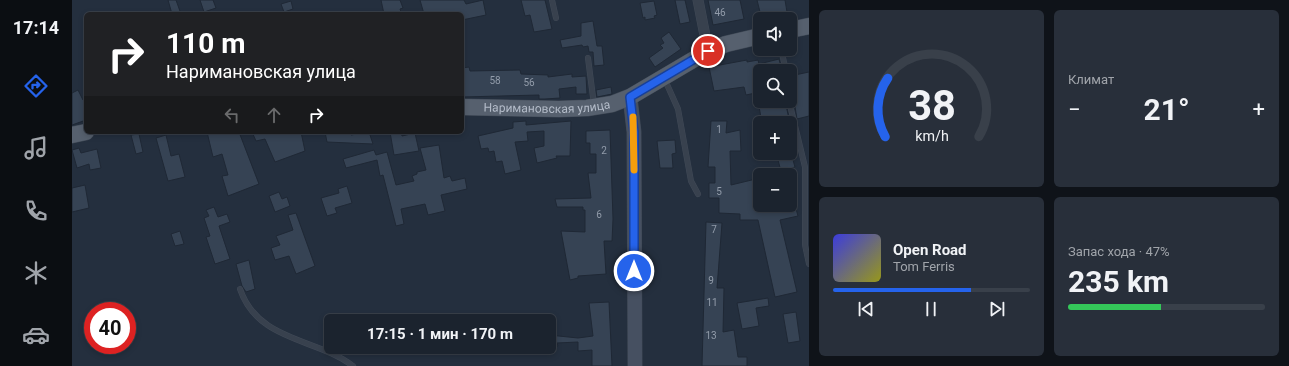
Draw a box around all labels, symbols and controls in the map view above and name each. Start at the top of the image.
house number: 46 [714,7,726,18]
map controls [753,12,797,212]
button: sound [753,12,797,56]
text: 17:14 [13,17,59,38]
text: 110 m [166,27,245,60]
icon: right [100,28,152,80]
pin [691,34,725,68]
icon: arrive [697,40,719,62]
text: Наримановская улица [166,61,356,82]
button: search [753,64,797,108]
icon: directions [22,72,50,100]
text: Климат [1068,72,1114,87]
house number: 58 [489,75,501,86]
house number: 56 [523,77,535,88]
text: 38 [908,80,955,129]
text: 21° [1143,92,1190,127]
street label: Наримановская улица [483,97,611,116]
text: − [1068,97,1081,122]
text: + [1253,97,1265,122]
icon: left [221,104,243,126]
icon: ahead [263,104,285,126]
icon: right [305,104,327,126]
button: + [753,116,797,160]
house number: 1 [716,124,722,135]
text: km/h [915,127,948,143]
icon: music [22,134,50,162]
house number: 2 [601,145,607,156]
button: − [753,168,797,212]
house number: 5 [716,186,722,197]
icon: phone [22,197,50,225]
house number: 6 [596,209,602,220]
house number: 7 [711,224,717,235]
text: Open Road [893,241,967,259]
text: Запас хода · 47% [1068,244,1170,259]
position arrow [613,250,655,292]
icon: climate [22,259,50,287]
text: Tom Ferris [893,259,955,274]
text: 235 km [1068,264,1169,299]
house number: 9 [708,275,714,286]
house number: 11 [706,297,718,308]
icon: previous [855,298,877,320]
icon: pause [920,298,942,320]
icon: next [986,298,1008,320]
speed limit sign: 40 [84,302,136,354]
icon: car [22,321,50,349]
text: 17:15 · 1 мин · 170 m [367,325,513,343]
house number: 13 [705,330,717,341]

